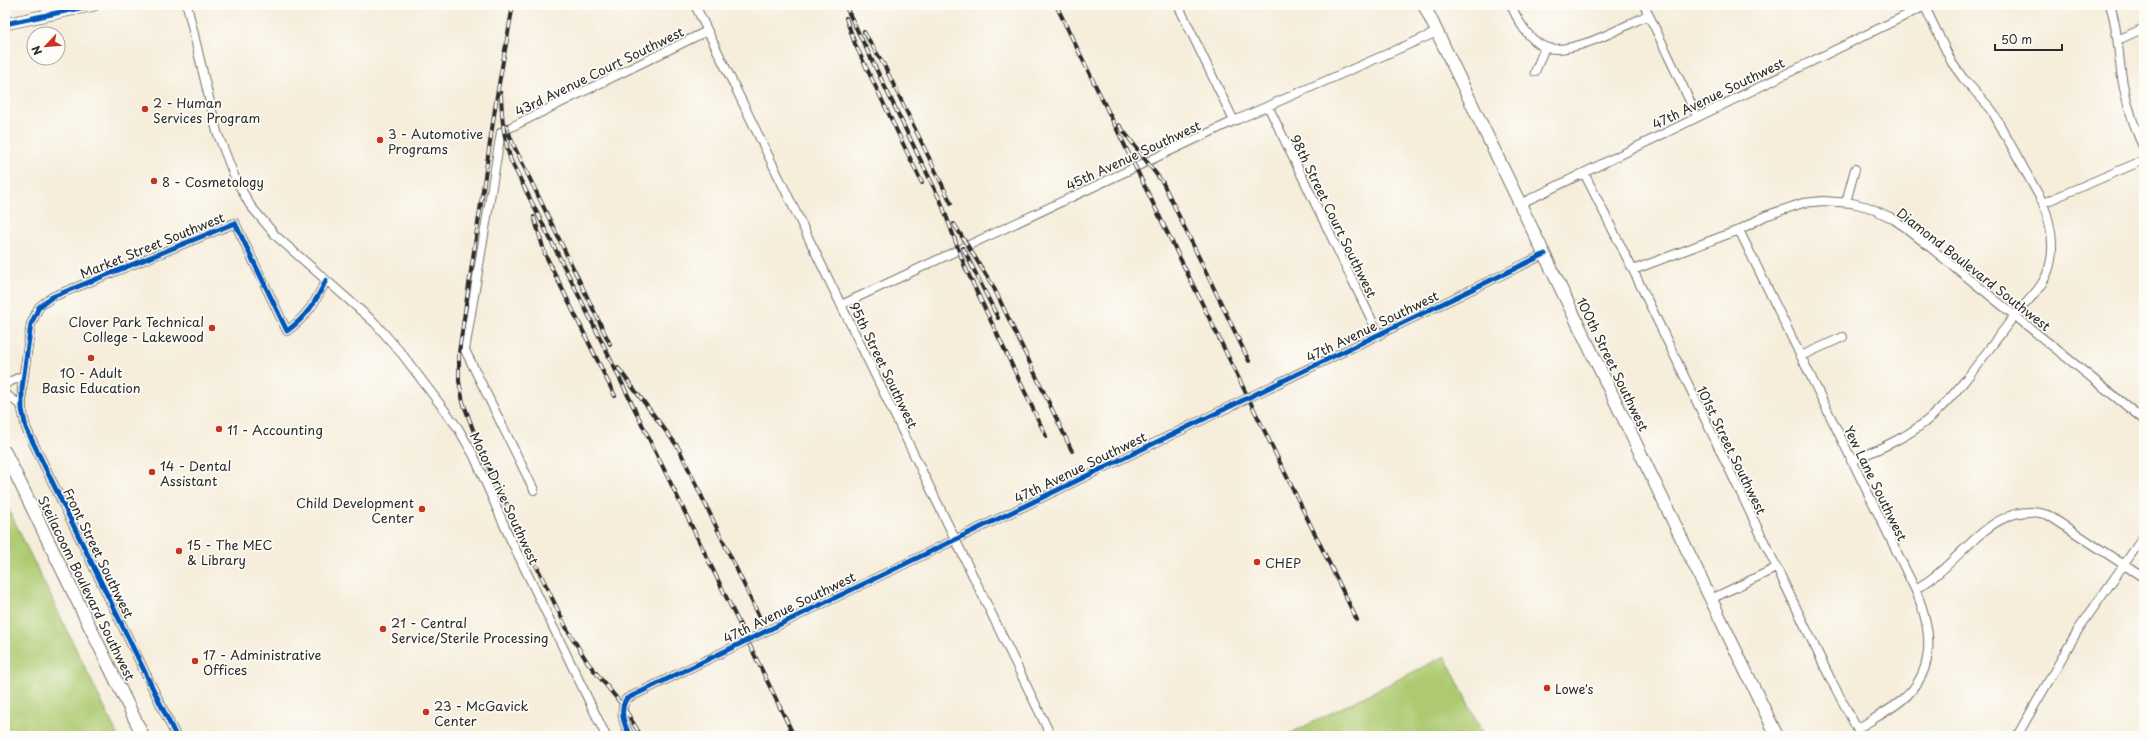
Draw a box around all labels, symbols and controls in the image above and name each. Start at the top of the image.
street label: 43rd Avenue Court Southwest [511,22,687,120]
north arrow [26,26,66,66]
scale bar [1995,26,2062,52]
text: 50 m [2001,30,2032,48]
text: N [27,43,46,58]
street label: 47th Avenue Southwest [1649,53,1787,133]
place label: 2 - Human Services Program [153,93,260,127]
marker: 2 - Human Services Program [140,104,150,114]
street label: 45th Avenue Southwest [1063,115,1203,195]
place label: 3 - Automotive Programs [388,124,483,158]
street label: 98th Street Court Southwest [1286,131,1382,301]
marker: 3 - Automotive Programs [375,135,385,145]
place label: 8 - Cosmetology [162,172,264,191]
marker: 8 - Cosmetology [149,176,159,186]
street label: Diamond Boulevard Southwest [1893,203,2055,335]
street label: Market Street Southwest [77,207,227,283]
street label: 47th Avenue Southwest [1303,286,1441,366]
street label: 100th Street Southwest [1572,294,1654,434]
street label: 95th Street Southwest [845,299,923,431]
place label: Clover Park Technical College - Lakewood [69,312,204,346]
marker: Clover Park Technical College - Lakewood [207,323,217,333]
marker: 10 - Adult Basic Education [86,353,96,363]
place label: 10 - Adult Basic Education [41,363,141,397]
street label: 101st Street Southwest [1693,383,1771,517]
place label: 11 - Accounting [227,420,323,439]
street label: Yew Lane Southwest [1840,422,1912,544]
marker: 11 - Accounting [214,424,224,434]
street label: 47th Avenue Southwest [1011,427,1149,507]
street label: Motor Drive Southwest [466,429,544,567]
place label: 14 - Dental Assistant [160,456,231,490]
marker: 14 - Dental Assistant [147,467,157,477]
street label: Front Street Southwest [59,485,139,621]
street label: Steilacoom Boulevard Southwest [34,493,140,683]
place label: Child Development Center [296,493,415,527]
marker: Child Development Center [417,504,427,514]
place label: 15 - The MEC & Library [187,535,273,569]
marker: 15 - The MEC & Library [174,546,184,556]
place label: CHEP [1265,553,1301,572]
marker: CHEP [1252,557,1262,567]
street label: 47th Avenue Southwest [720,567,858,647]
place label: 21 - Central Service/Sterile Processing [391,613,549,647]
marker: 21 - Central Service/Sterile Processing [378,624,388,634]
place label: 17 - Administrative Offices [203,645,322,679]
marker: 17 - Administrative Offices [190,656,200,666]
place label: Lowe's [1555,679,1593,698]
marker: Lowe's [1542,683,1552,693]
place label: 23 - McGavick Center [434,696,528,730]
marker: 23 - McGavick Center [421,707,431,717]

